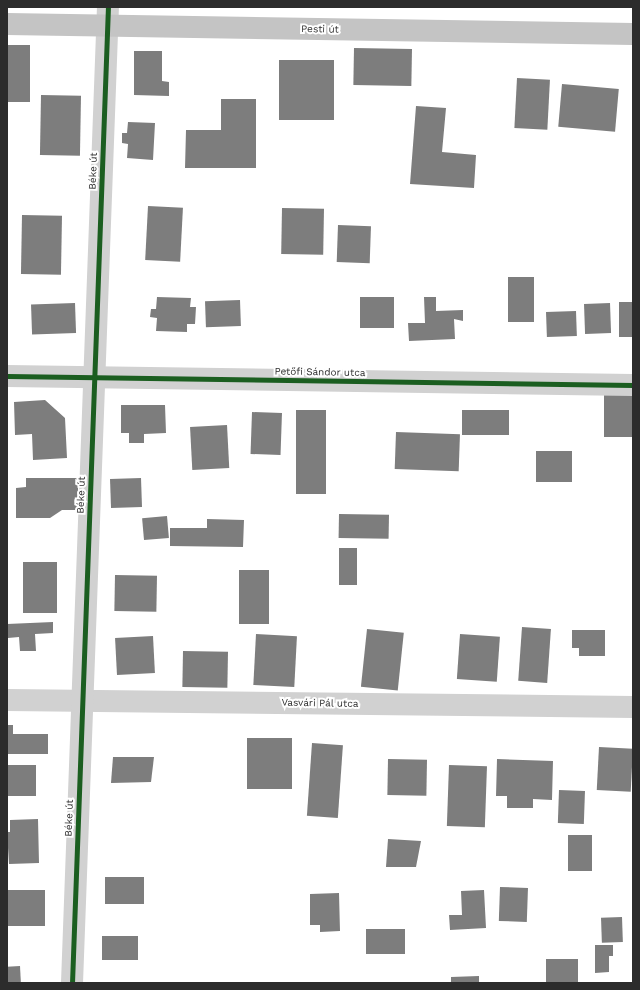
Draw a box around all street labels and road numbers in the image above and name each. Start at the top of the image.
street label: Pesti út [301,23,339,35]
street label: Béke út [86,152,100,190]
street label: Petőfi Sándor utca [274,365,366,379]
street label: Béke út [74,476,88,514]
street label: Vasvári Pál utca [281,696,359,710]
street label: Béke út [62,799,76,837]

